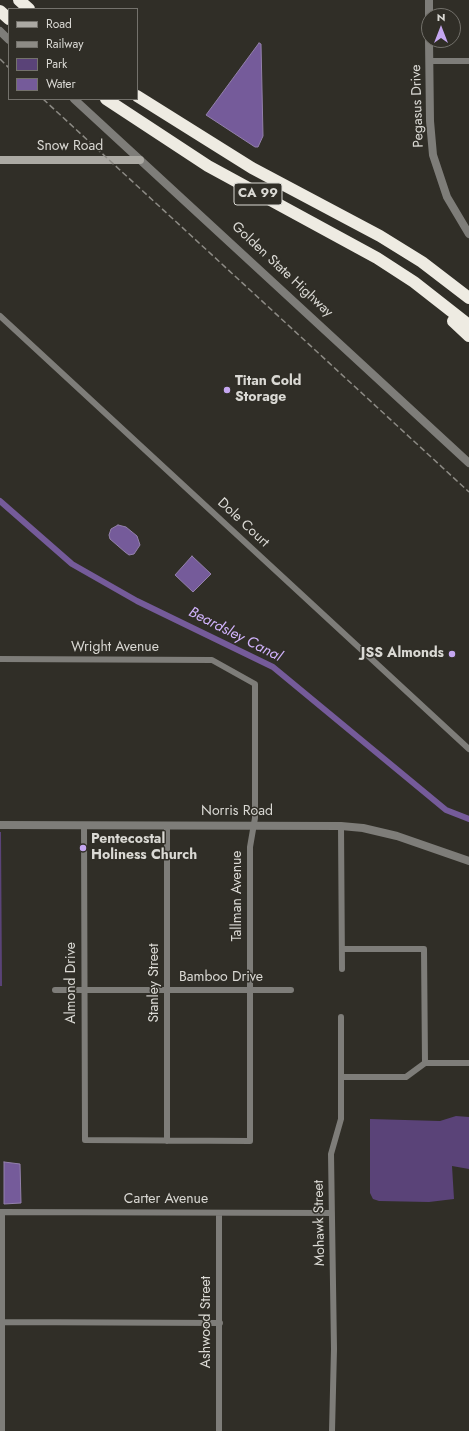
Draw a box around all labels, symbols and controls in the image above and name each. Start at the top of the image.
legend [8,8,138,100]
north arrow [421,8,461,48]
text: N [437,9,445,25]
text: Road [46,15,72,33]
text: Railway [46,35,84,53]
text: Park [46,55,67,73]
street label: Pegasus Drive [408,64,428,148]
text: Water [46,75,76,93]
street label: Snow Road [37,139,103,155]
road number: CA 99 [234,183,282,205]
street label: Golden State Highway [228,219,336,321]
place label: Titan Cold Storage [235,374,301,406]
marker: Titan Cold Storage [222,385,232,395]
street label: Dole Court [214,495,272,551]
water label: Beardsley Canal [185,604,285,666]
street label: Wright Avenue [71,640,159,656]
place label: JSS Almonds [361,646,444,662]
marker: JSS Almonds [447,649,457,659]
street label: Norris Road [201,804,273,820]
place label: Pentecostal Holiness Church [91,832,197,864]
marker: Pentecostal Holiness Church [78,843,88,853]
street label: Tallman Avenue [230,850,246,942]
street label: Almond Drive [64,942,80,1024]
street label: Stanley Street [147,943,163,1023]
street label: Bamboo Drive [179,970,263,986]
street label: Mohawk Street [311,1180,329,1266]
street label: Carter Avenue [124,1192,208,1208]
street label: Ashwood Street [199,1276,215,1368]

